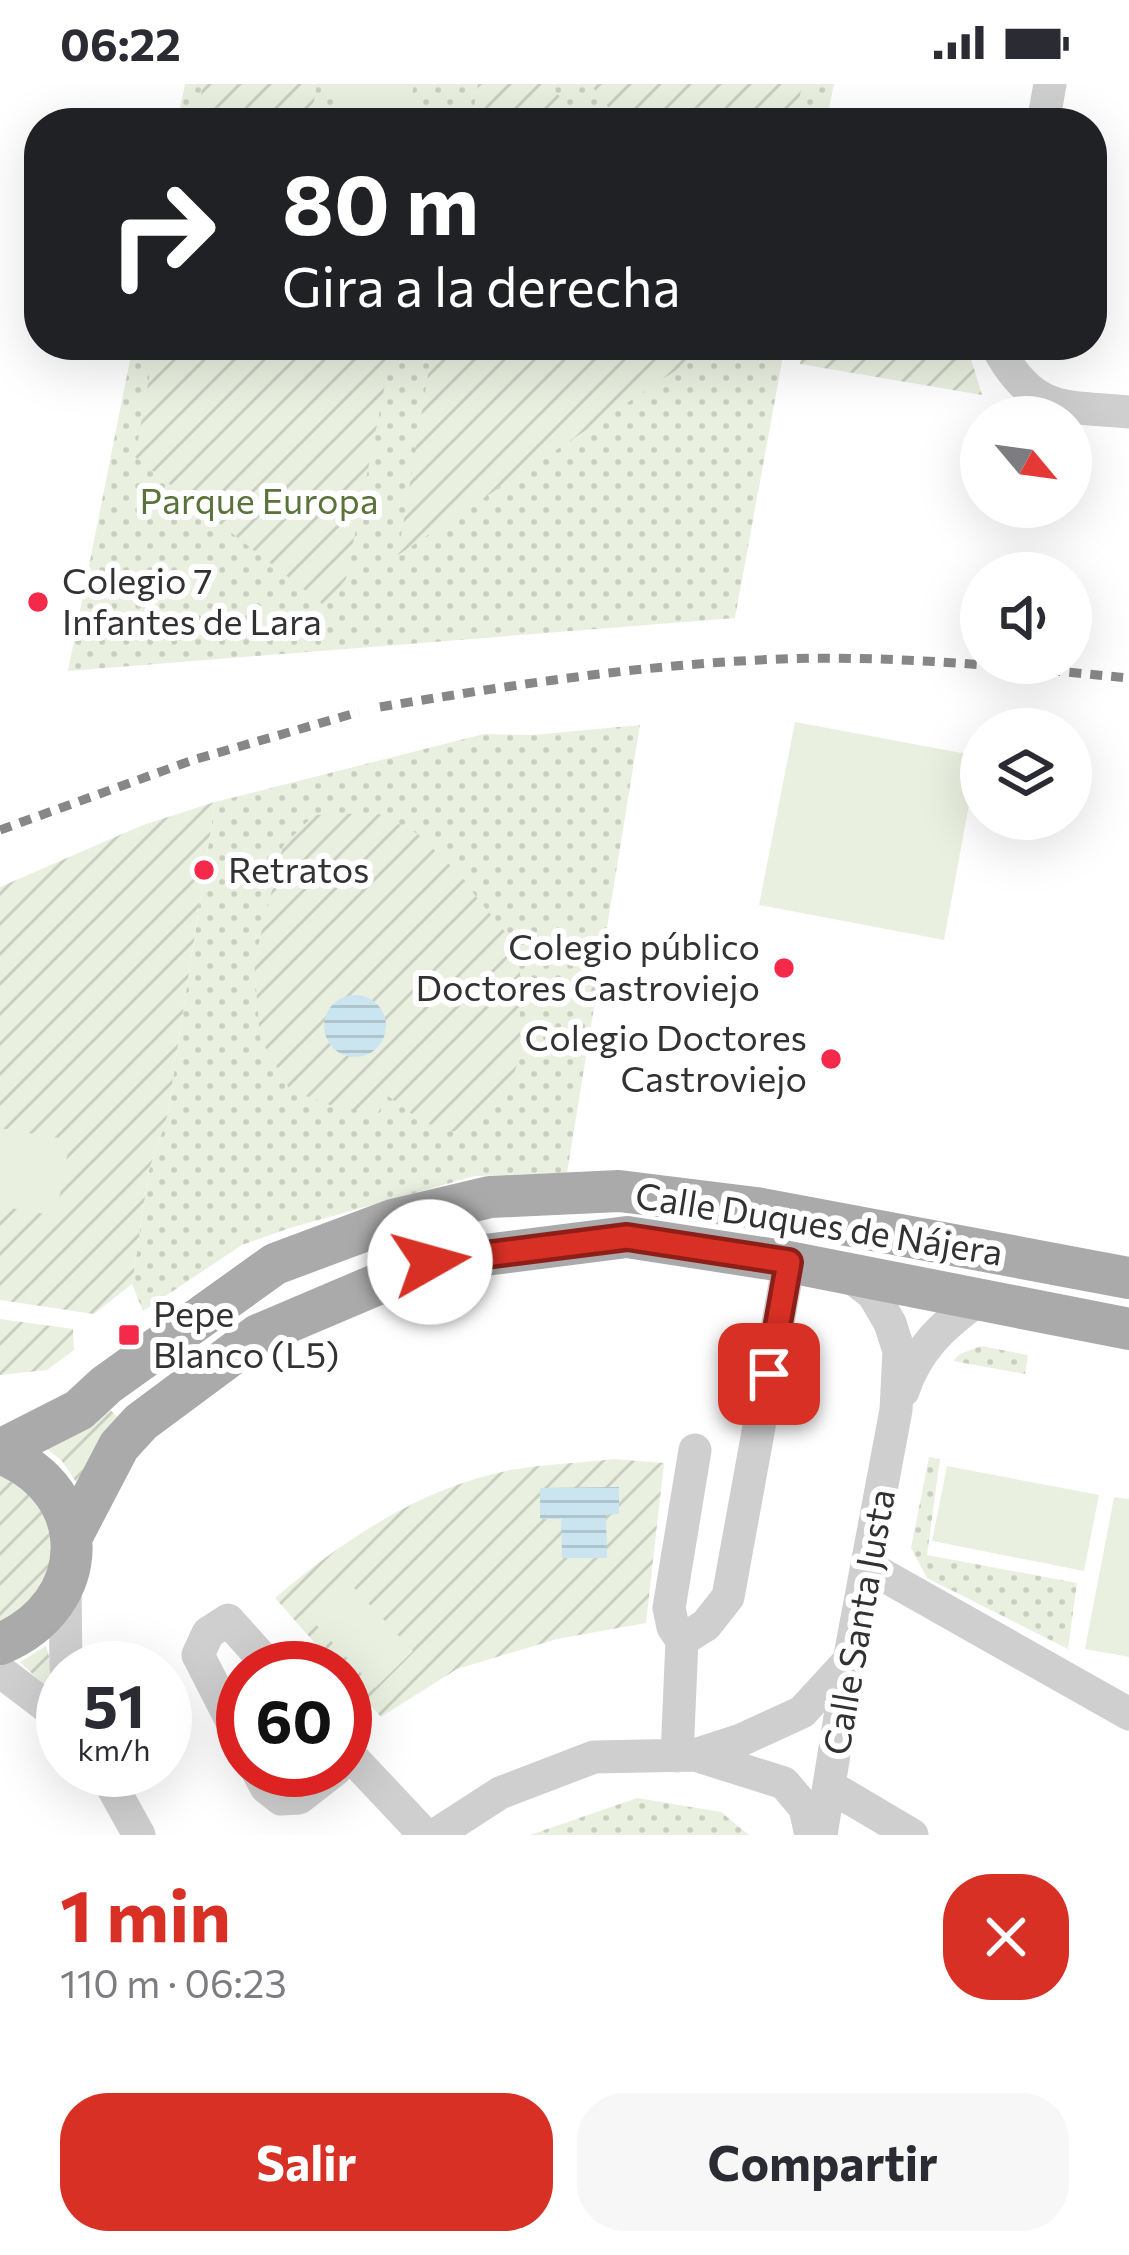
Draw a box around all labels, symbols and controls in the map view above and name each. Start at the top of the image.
text: 06:22 [60,15,181,70]
text: 80 m [282,150,479,252]
icon: right [84,156,240,312]
text: Gira a la derecha [282,252,681,318]
north arrow [960,396,1092,528]
map controls [960,396,1092,840]
park label: Parque Europa [139,477,379,521]
button: sound [960,552,1092,684]
place label: Colegio 7 Infantes de Lara [62,557,322,642]
marker: Colegio 7 Infantes de Lara [25,589,51,615]
button: layers [960,708,1092,840]
place label: Retratos [228,846,369,890]
marker: Retratos [191,857,217,883]
place label: Colegio público Doctores Castroviejo [416,923,760,1008]
marker: Colegio público Doctores Castroviejo [771,955,797,981]
place label: Colegio Doctores Castroviejo [525,1014,807,1099]
marker: Colegio Doctores Castroviejo [818,1046,844,1072]
street label: Calle Duques de Nájera [633,1171,1006,1273]
position arrow [367,1199,493,1325]
place label: Pepe Blanco (L5) [153,1290,339,1375]
marker: Pepe Blanco (L5) [116,1322,142,1348]
pin [718,1323,820,1425]
icon: arrive [736,1341,802,1407]
street label: Calle Santa Justa [812,1485,902,1758]
speed limit sign: 60 [216,1641,372,1797]
text: 51 [83,1667,145,1740]
text: km/h [78,1730,150,1767]
text: 1 min [60,1869,231,1957]
button: close [943,1874,1069,2000]
text: 110 m · 06:23 [60,1958,287,2006]
button: Salir [60,2093,553,2231]
button: Compartir [577,2093,1069,2231]

